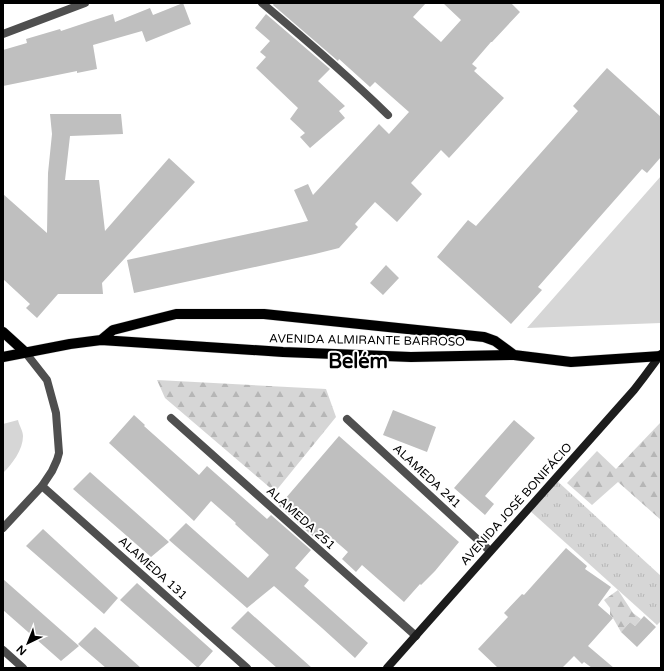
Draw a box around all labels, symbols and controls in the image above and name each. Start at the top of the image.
street label: AVENIDA ALMIRANTE BARROSO [269,331,465,349]
district label: Belém [328,350,388,374]
street label: AVENIDA JOSÉ BONIFÁCIO [457,440,575,568]
street label: ALAMEDA 241 [390,441,464,511]
street label: ALAMEDA 251 [264,484,338,552]
street label: ALAMEDA 131 [116,534,190,602]
north arrow [8,623,48,663]
text: N [14,642,29,658]

